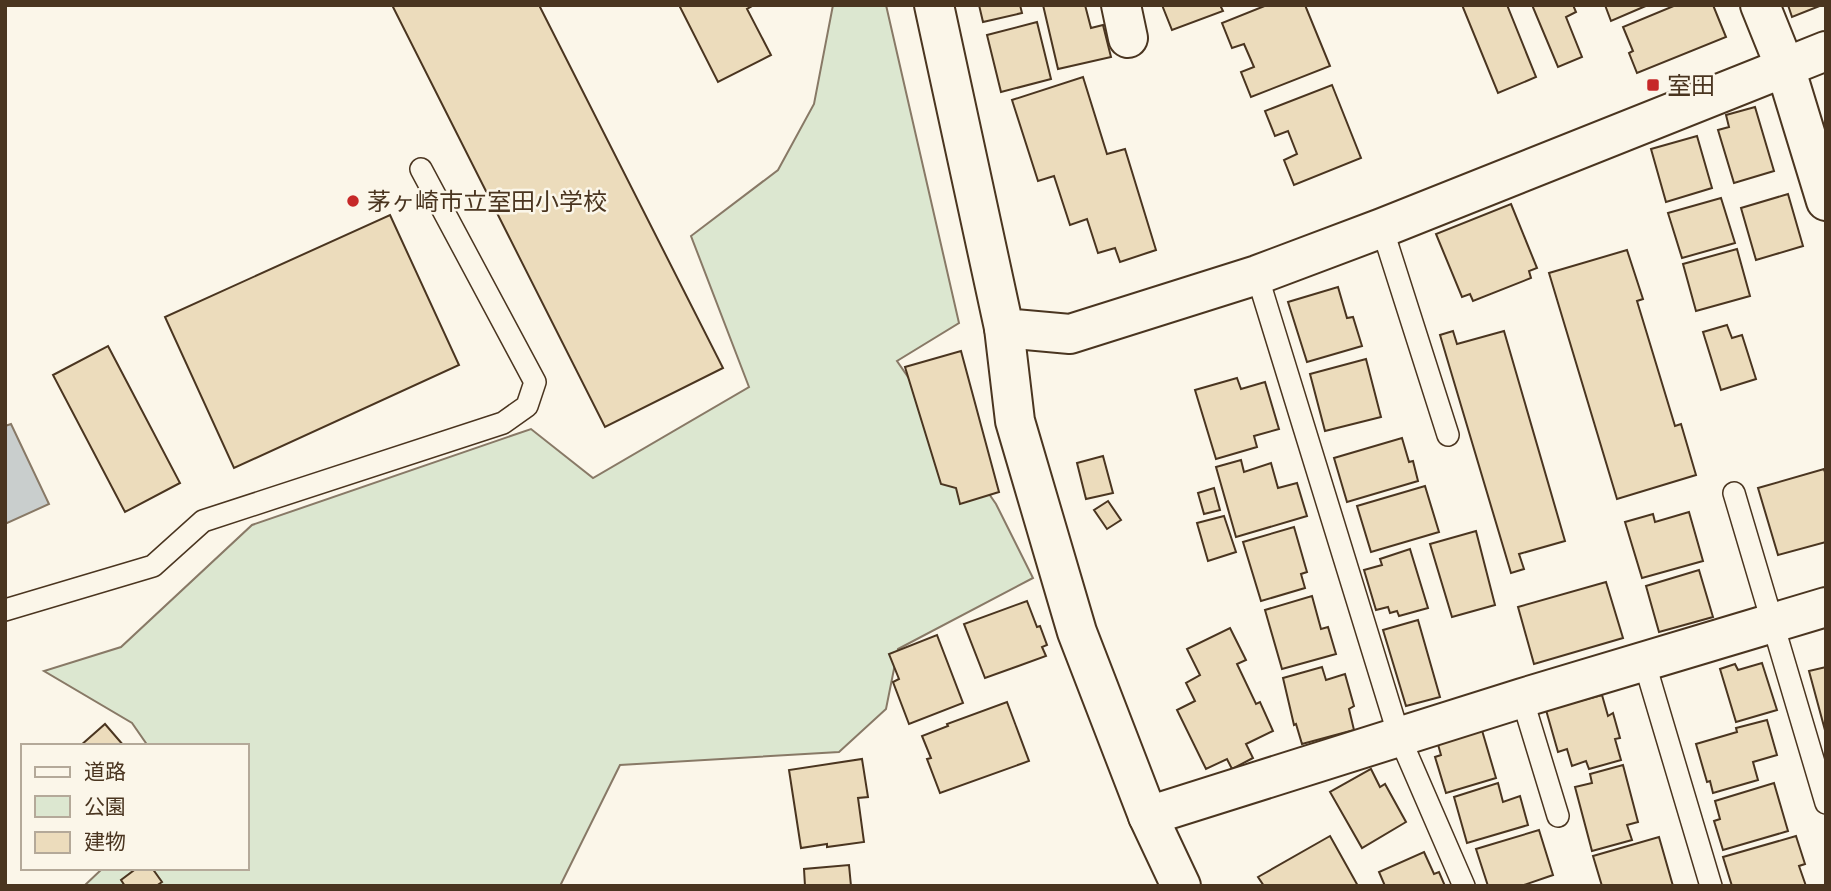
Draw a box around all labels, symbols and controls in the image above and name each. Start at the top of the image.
place label: 室田 [1667,70,1715,100]
marker: 室田 [1645,77,1661,93]
place label: 茅ヶ崎市立室田小学校 [367,186,607,216]
marker: 茅ヶ崎市立室田小学校 [345,193,361,209]
legend [21,744,248,870]
text: 道路 [84,758,126,784]
text: 公園 [84,793,126,819]
text: 建物 [84,828,126,854]

